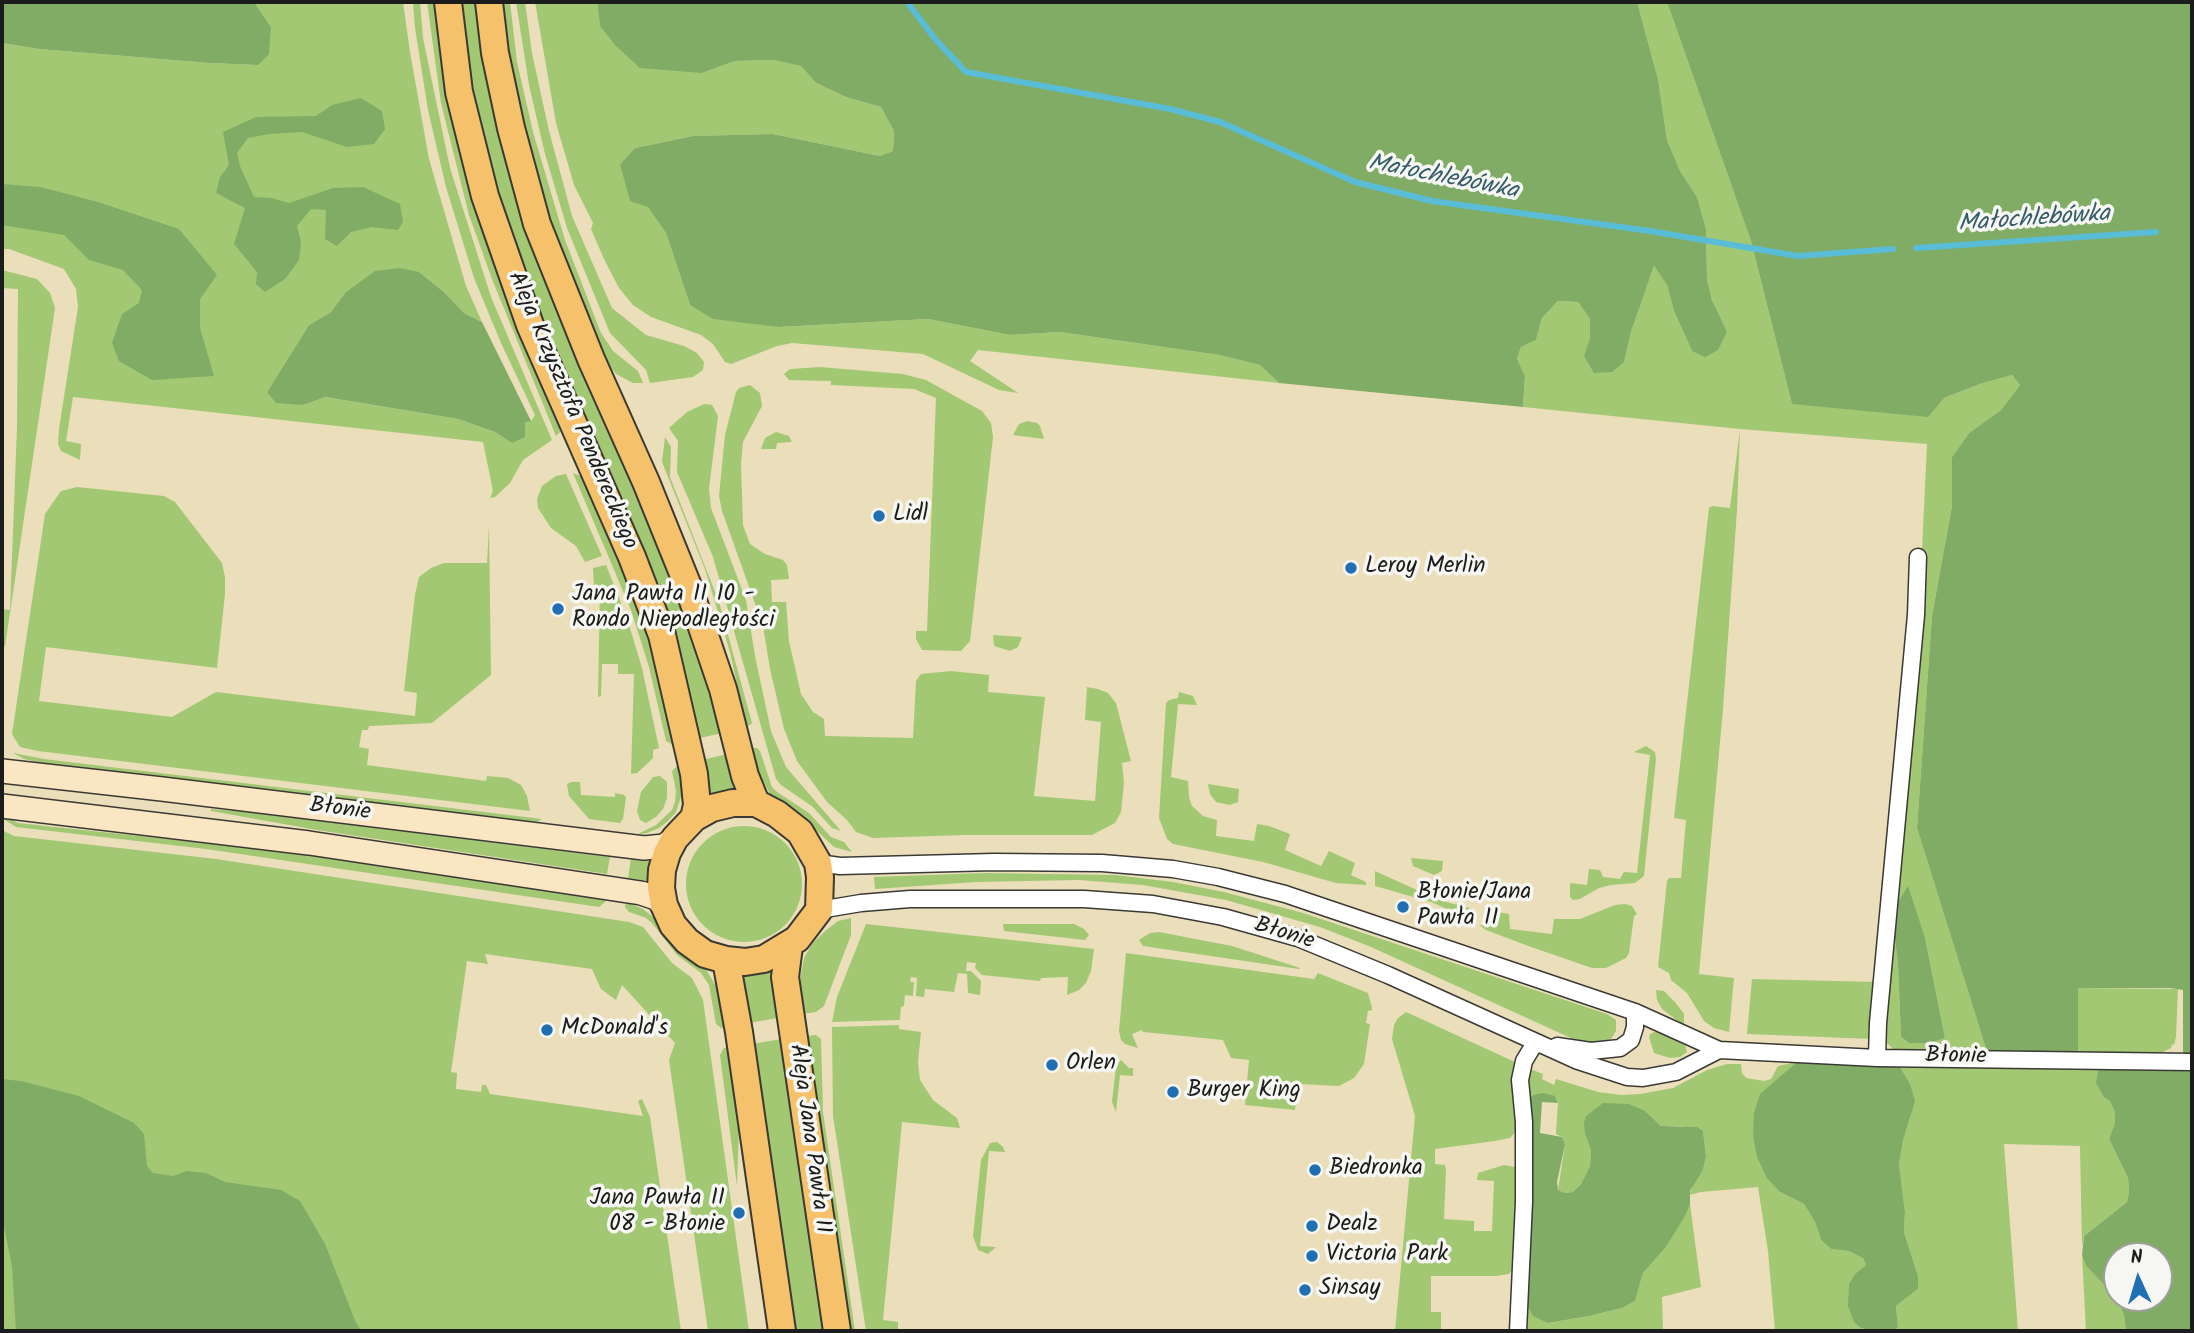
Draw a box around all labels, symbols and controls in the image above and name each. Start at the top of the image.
water label: Małochlebówka [1366,150,1520,208]
water label: Małochlebówka [1957,201,2111,241]
street label: Aleja Krzysztofa Pendereckiego [500,268,642,554]
place label: Lidl [893,502,928,530]
marker: Lidl [871,508,887,524]
place label: Leroy Merlin [1365,554,1485,582]
marker: Leroy Merlin [1343,560,1359,576]
place label: Jana Pawła II 10 - Rondo Niepodległości [572,582,775,636]
marker: Jana Pawła II 10 - Rondo Niepodległości [550,601,566,617]
street label: Błonie [308,794,372,828]
place label: Błonie/Jana Pawła II [1417,880,1531,934]
marker: Błonie/Jana Pawła II [1395,899,1411,915]
street label: Błonie [1251,913,1317,957]
place label: McDonald's [561,1016,668,1044]
marker: McDonald's [539,1022,555,1038]
street label: Aleja Jana Pawła II [781,1043,835,1235]
street label: Błonie [1925,1044,1987,1072]
place label: Orlen [1066,1051,1116,1079]
marker: Orlen [1044,1057,1060,1073]
place label: Burger King [1187,1078,1301,1106]
marker: Burger King [1165,1084,1181,1100]
place label: Biedronka [1329,1156,1423,1184]
marker: Biedronka [1307,1162,1323,1178]
place label: Jana Pawła II 08 - Błonie [590,1186,725,1240]
marker: Jana Pawła II 08 - Błonie [731,1205,747,1221]
place label: Dealz [1326,1212,1378,1240]
marker: Dealz [1304,1218,1320,1234]
place label: Victoria Park [1326,1242,1448,1270]
north arrow [2103,1242,2173,1312]
text: N [2130,1243,2144,1273]
marker: Victoria Park [1304,1248,1320,1264]
place label: Sinsay [1319,1276,1380,1304]
marker: Sinsay [1297,1282,1313,1298]

